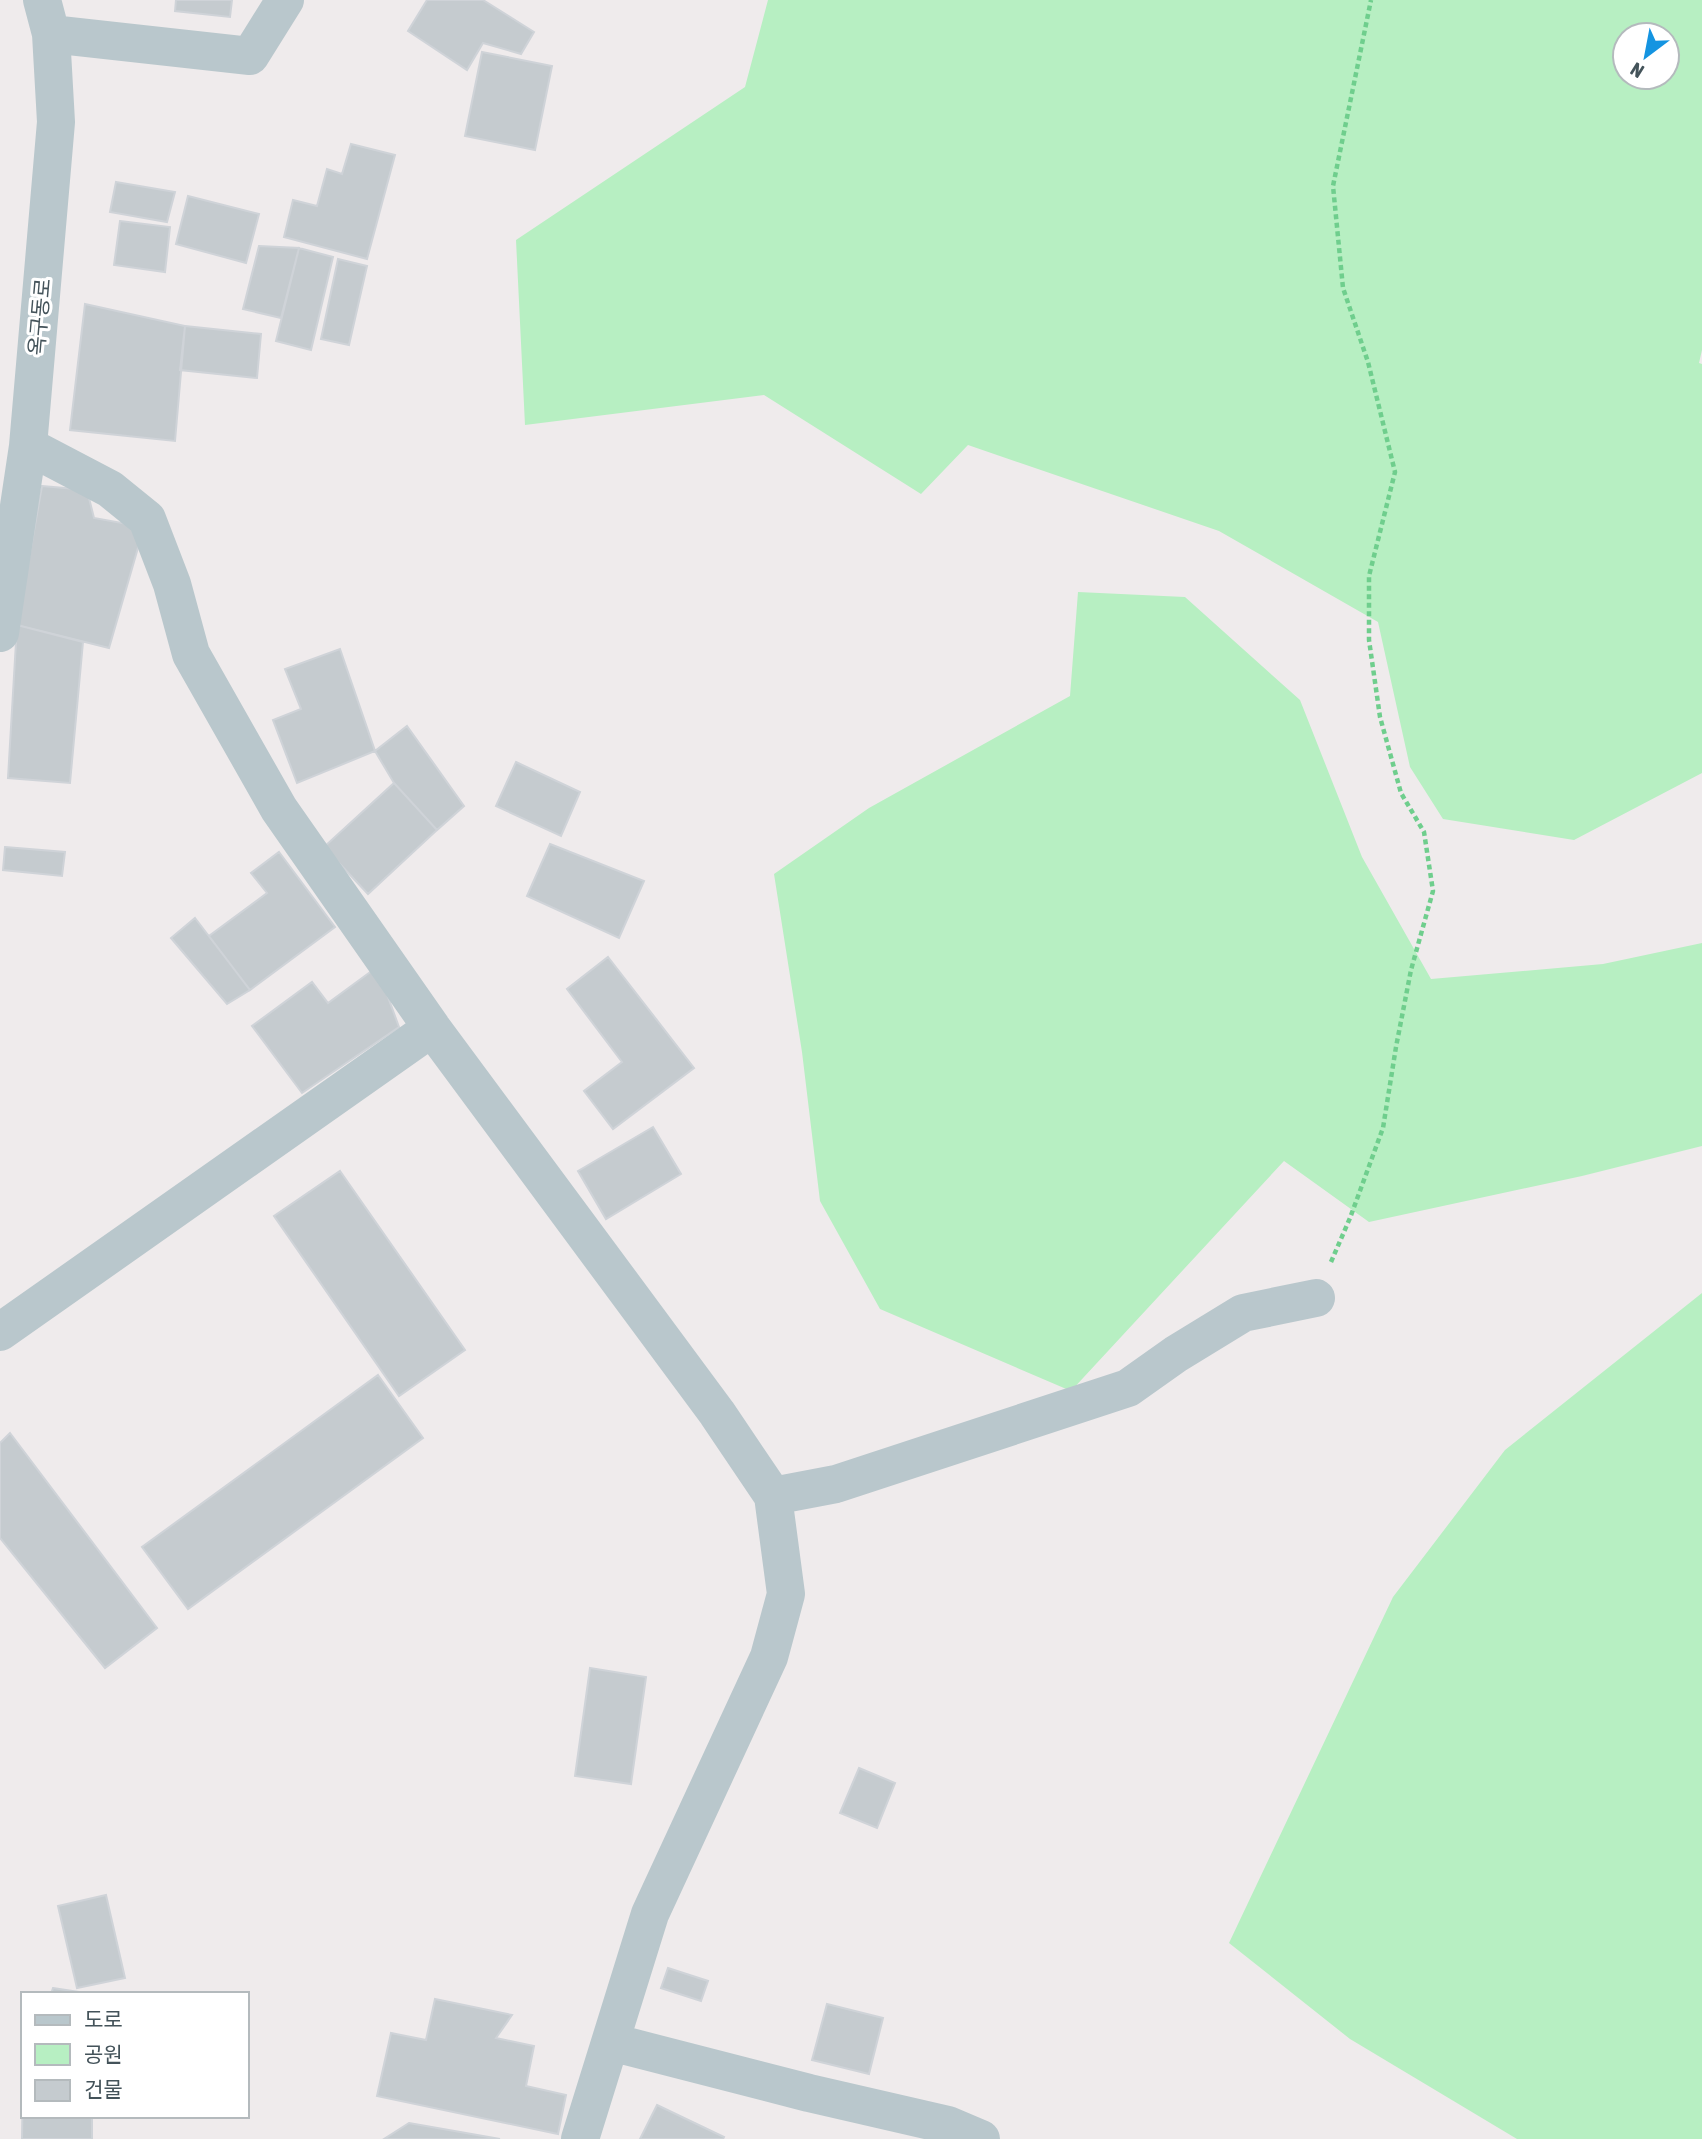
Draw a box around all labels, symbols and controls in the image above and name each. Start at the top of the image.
north arrow [1611,21,1681,91]
text: N [1626,58,1648,83]
street label: 옥구동로 [24,277,54,356]
legend [21,1992,248,2118]
text: 도로 [84,2007,123,2031]
text: 공원 [84,2042,123,2066]
text: 건물 [84,2077,123,2101]

